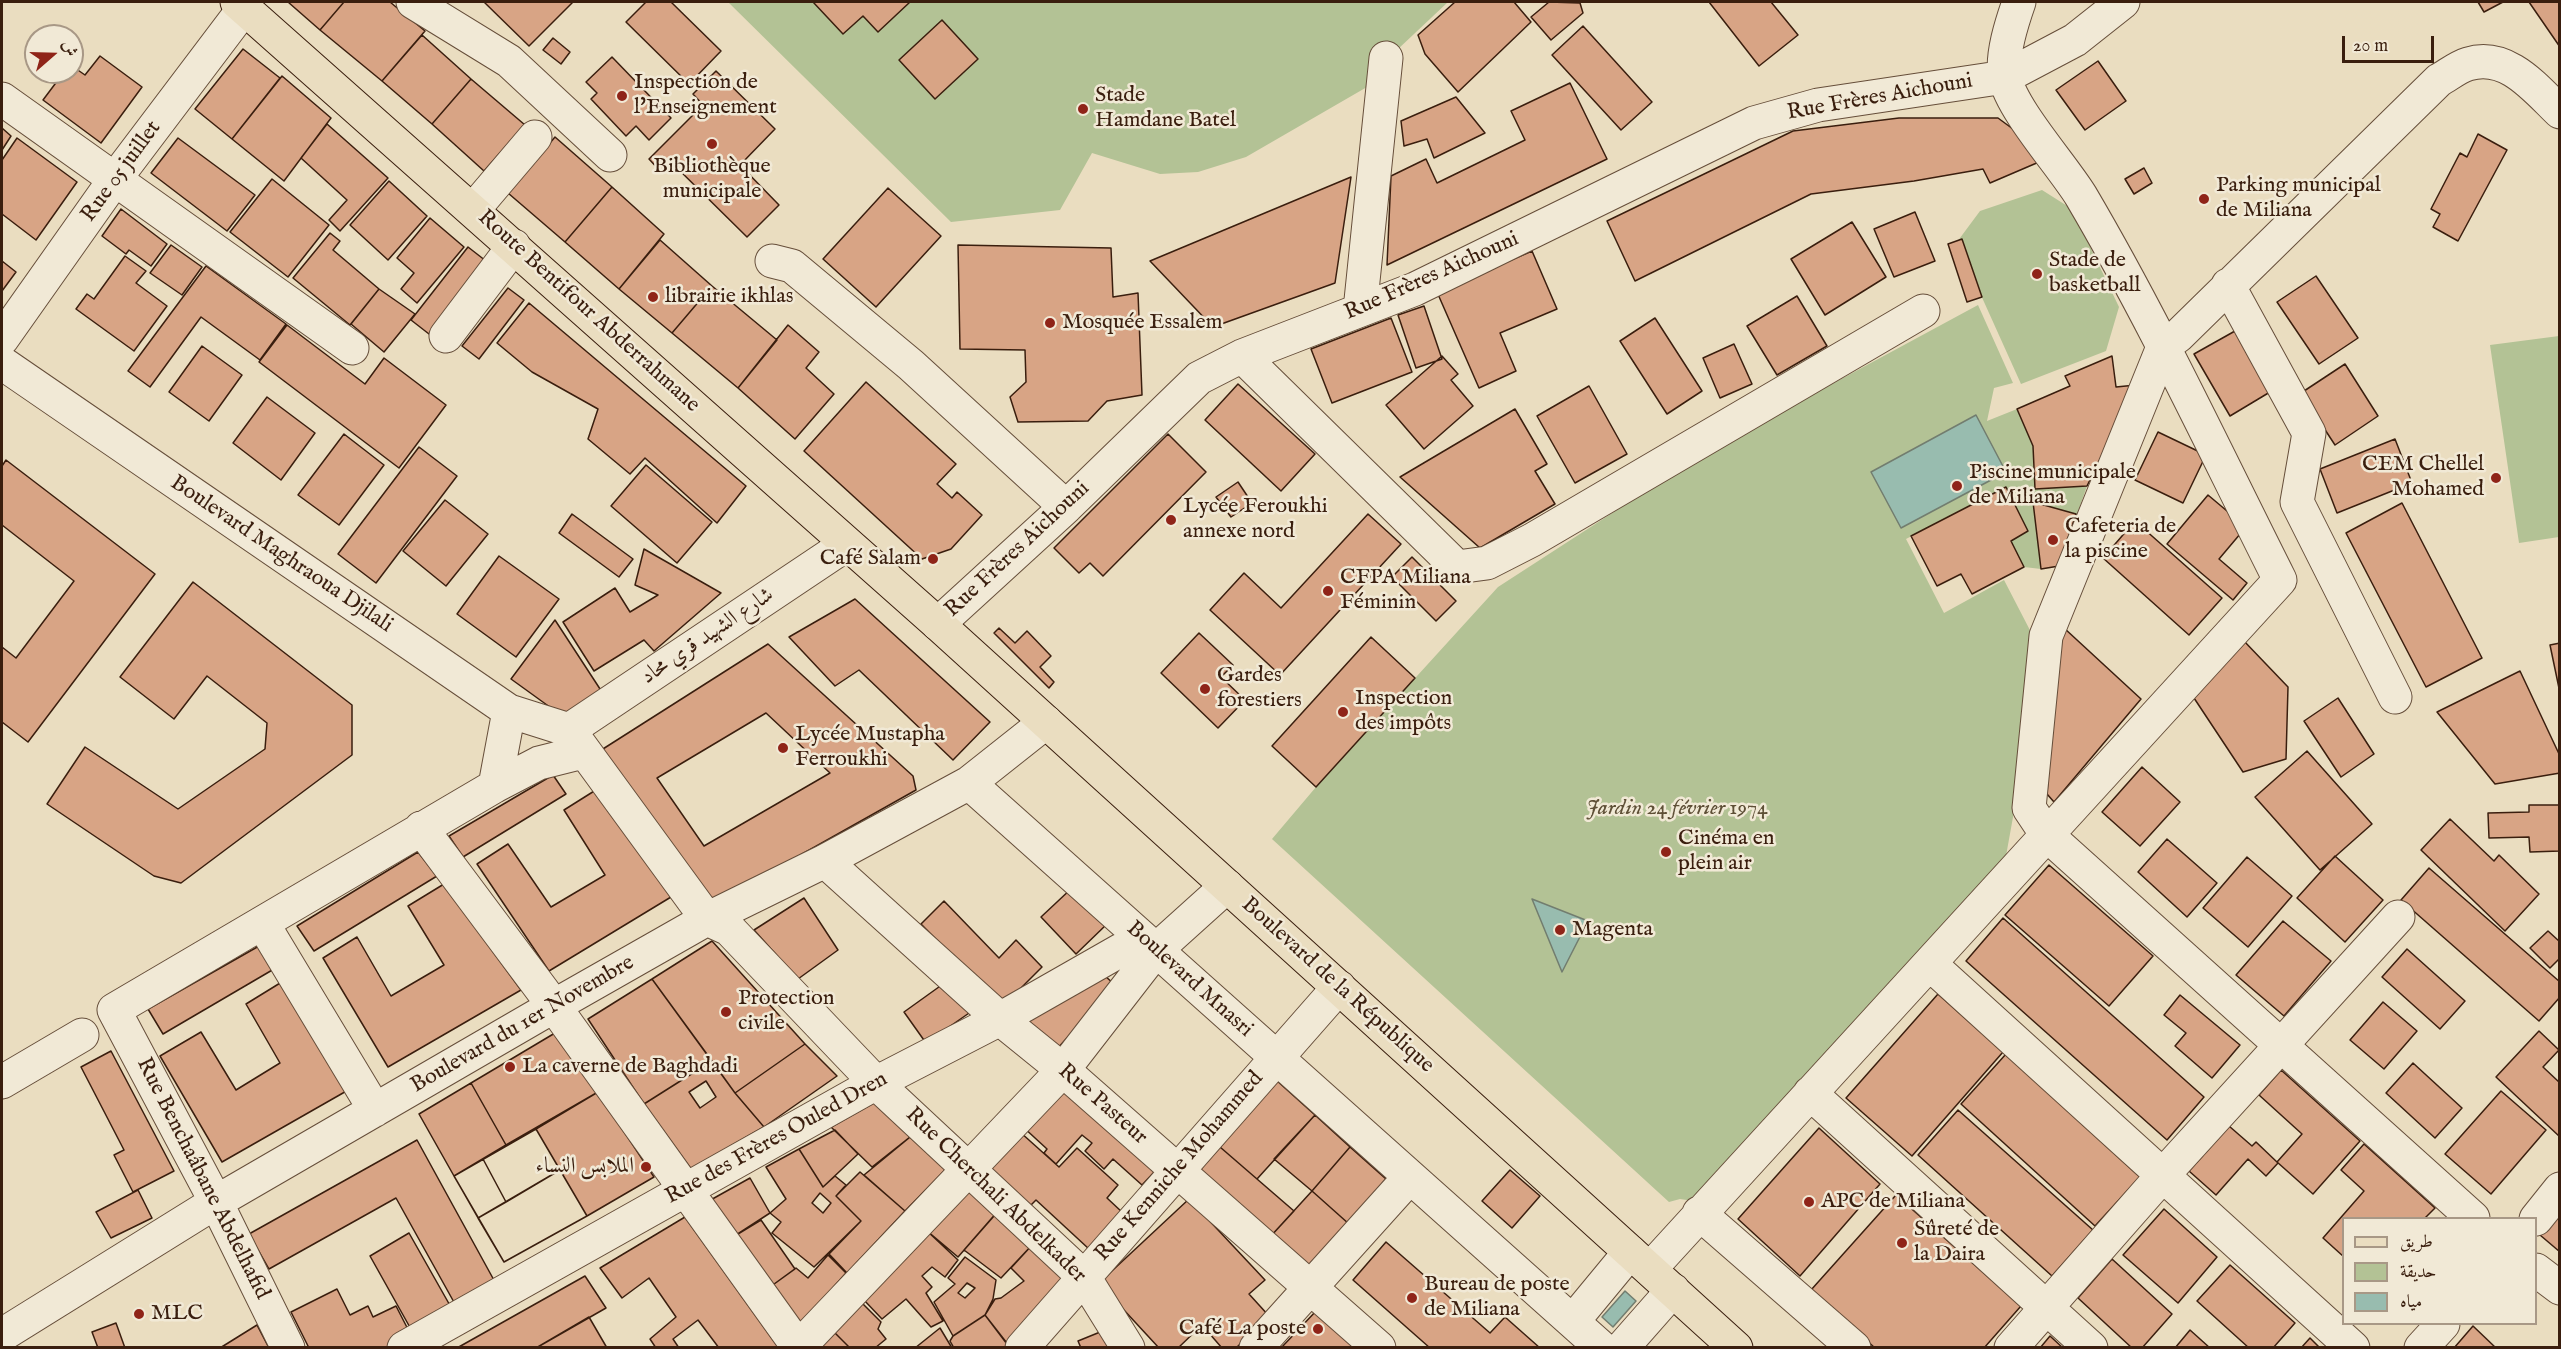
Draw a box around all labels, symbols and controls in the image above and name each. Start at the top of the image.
north arrow [24,24,84,84]
scale bar [2345,24,2436,62]
text: 20 m [2353,35,2388,58]
text: ش [57,38,81,59]
street label: Rue Frères Aichouni [1785,69,1975,127]
place label: Inspection de l'Enseignement [634,70,777,122]
place label: Stade Hamdane Batel [1095,83,1236,134]
marker: Inspection de l'Enseignement [615,89,629,103]
marker: Stade Hamdane Batel [1076,102,1090,116]
street label: Rue 05 juillet [76,116,168,228]
marker: Bibliothèque municipale [705,137,719,151]
place label: Bibliothèque municipale [653,154,771,206]
place label: Parking municipal de Miliana [2216,173,2381,224]
marker: Parking municipal de Miliana [2197,192,2211,206]
street label: Route Bentifour Abderrahmane [471,205,705,419]
street label: Rue Frères Aichouni [1341,227,1523,327]
place label: Stade de basketball [2049,248,2141,300]
marker: Stade de basketball [2030,267,2044,281]
place label: librairie ikhlas [665,284,793,310]
marker: librairie ikhlas [646,290,660,304]
place label: Mosquée Essalem [1062,310,1223,336]
marker: Mosquée Essalem [1043,316,1057,330]
place label: CEM Chellel Mohamed [2362,452,2484,504]
place label: Piscine municipale de Miliana [1969,460,2136,512]
street label: Boulevard Maghraoua Djilali [165,471,397,639]
marker: CEM Chellel Mohamed [2489,471,2503,485]
street label: Rue Frères Aichouni [940,476,1096,624]
marker: Piscine municipale de Miliana [1950,479,1964,493]
place label: Lycée Feroukhi annexe nord [1183,494,1328,546]
marker: Lycée Feroukhi annexe nord [1164,513,1178,527]
place label: Cafeteria de la piscine [2065,514,2176,566]
marker: Cafeteria de la piscine [2046,533,2060,547]
place label: Café Salam [820,546,921,572]
marker: Café Salam [926,552,940,566]
place label: CFPA Miliana Féminin [1340,565,1471,616]
street label: شارع الشهيد قري محاد [637,583,779,691]
marker: CFPA Miliana Féminin [1321,584,1335,598]
place label: Gardes forestiers [1217,663,1302,714]
marker: Gardes forestiers [1198,682,1212,696]
place label: Inspection des impôts [1355,686,1452,738]
marker: Inspection des impôts [1336,705,1350,719]
place label: Lycée Mustapha Ferroukhi [795,722,945,774]
marker: Lycée Mustapha Ferroukhi [776,741,790,755]
park label: Jardin 24 février 1974 [1586,796,1768,822]
place label: Cinéma en plein air [1678,826,1774,878]
marker: Cinéma en plein air [1659,845,1673,859]
street label: Boulevard de la République [1235,892,1439,1080]
street label: Boulevard Mnasri [1120,916,1258,1044]
place label: Magenta [1572,917,1653,943]
marker: Magenta [1553,923,1567,937]
street label: Boulevard du 1er Novembre [407,950,639,1100]
place label: Protection civile [738,986,835,1038]
marker: Protection civile [719,1005,733,1019]
street label: Rue Benchaâbane Abdelhafid [129,1054,275,1304]
place label: La caverne de Baghdadi [522,1054,738,1080]
street label: Rue Pasteur [1052,1059,1152,1151]
marker: La caverne de Baghdadi [503,1060,517,1074]
street label: Rue des Frères Ouled Dren [661,1067,893,1211]
street label: Rue Kenniche Mohammed [1090,1067,1270,1267]
street label: Rue Cherchali Abdelkader [899,1103,1091,1289]
place label: الملابس النساء [536,1154,634,1180]
marker: الملابس النساء [639,1160,653,1174]
place label: APC de Miliana [1821,1189,1965,1215]
marker: APC de Miliana [1802,1195,1816,1209]
place label: Sûreté de la Daira [1914,1217,1999,1268]
legend [2342,1217,2537,1325]
text: طريق [2400,1231,2433,1254]
marker: Sûreté de la Daira [1895,1236,1909,1250]
text: حديقة [2400,1261,2436,1284]
place label: Bureau de poste de Miliana [1424,1272,1570,1324]
marker: Bureau de poste de Miliana [1405,1291,1419,1305]
text: مياه [2400,1291,2422,1314]
place label: MLC [151,1301,203,1327]
marker: MLC [132,1307,146,1321]
place label: Café La poste [1179,1316,1306,1342]
marker: Café La poste [1311,1322,1325,1336]

